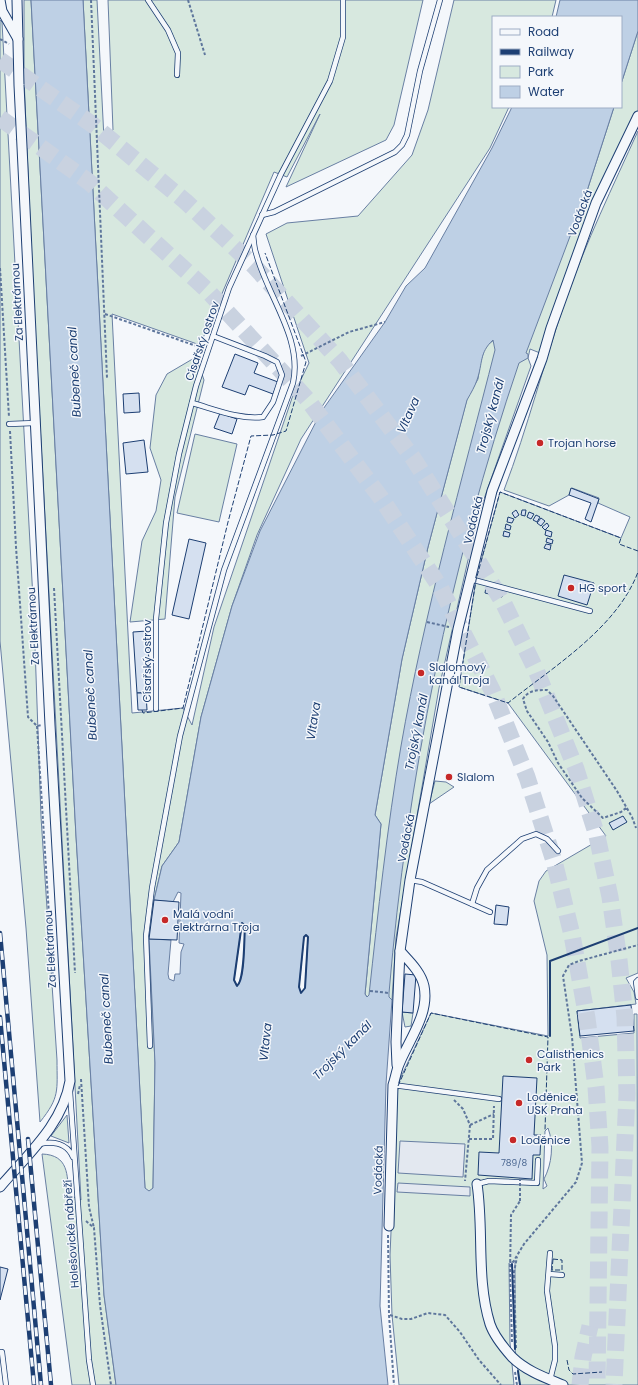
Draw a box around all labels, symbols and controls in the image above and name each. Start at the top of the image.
legend [492,16,622,108]
text: Road [528,23,559,40]
text: Railway [528,43,574,60]
text: Park [528,63,555,80]
text: Water [528,83,565,100]
street label: Vodácká [564,187,596,239]
street label: Za Elektrárnou [7,263,27,341]
street label: Císařský ostrov [181,298,223,383]
water label: Bubeneč canal [63,326,85,418]
water label: Trojský kanál [472,376,508,456]
water label: Vltava [392,394,424,436]
place label: Trojan horse [548,435,616,451]
marker: Trojan horse [535,438,545,448]
street label: Vodácká [459,494,487,546]
place label: HG sport [579,580,626,596]
marker: HG sport [566,583,576,593]
street label: Za Elektrárnou [23,587,43,665]
street label: Císařský ostrov [139,619,155,703]
water label: Bubeneč canal [79,649,101,741]
place label: Slalomový kanál Troja [429,659,489,688]
marker: Slalomový kanál Troja [416,668,426,678]
water label: Trojský kanál [400,692,432,772]
water label: Vltava [302,701,324,741]
place label: Slalom [457,769,495,785]
marker: Slalom [444,772,454,782]
street label: Vodácká [393,812,419,864]
place label: Malá vodní elektrárna Troja [173,906,259,935]
street label: Za Elektrárnou [40,910,60,988]
marker: Malá vodní elektrárna Troja [160,915,170,925]
water label: Bubeneč canal [95,973,117,1065]
water label: Trojský kanál [309,1017,375,1083]
water label: Vltava [255,1022,275,1062]
place label: Calisthenics Park [537,1046,604,1075]
marker: Calisthenics Park [524,1055,534,1065]
place label: Loděnice USK Praha [527,1089,583,1118]
marker: Loděnice USK Praha [514,1098,524,1108]
place label: Loděnice [521,1132,570,1148]
marker: Loděnice [508,1135,518,1145]
street label: Vodácká [369,1145,387,1195]
house number: 789/8 [501,1157,527,1169]
street label: Holešovické nábřeží [59,1179,83,1289]

